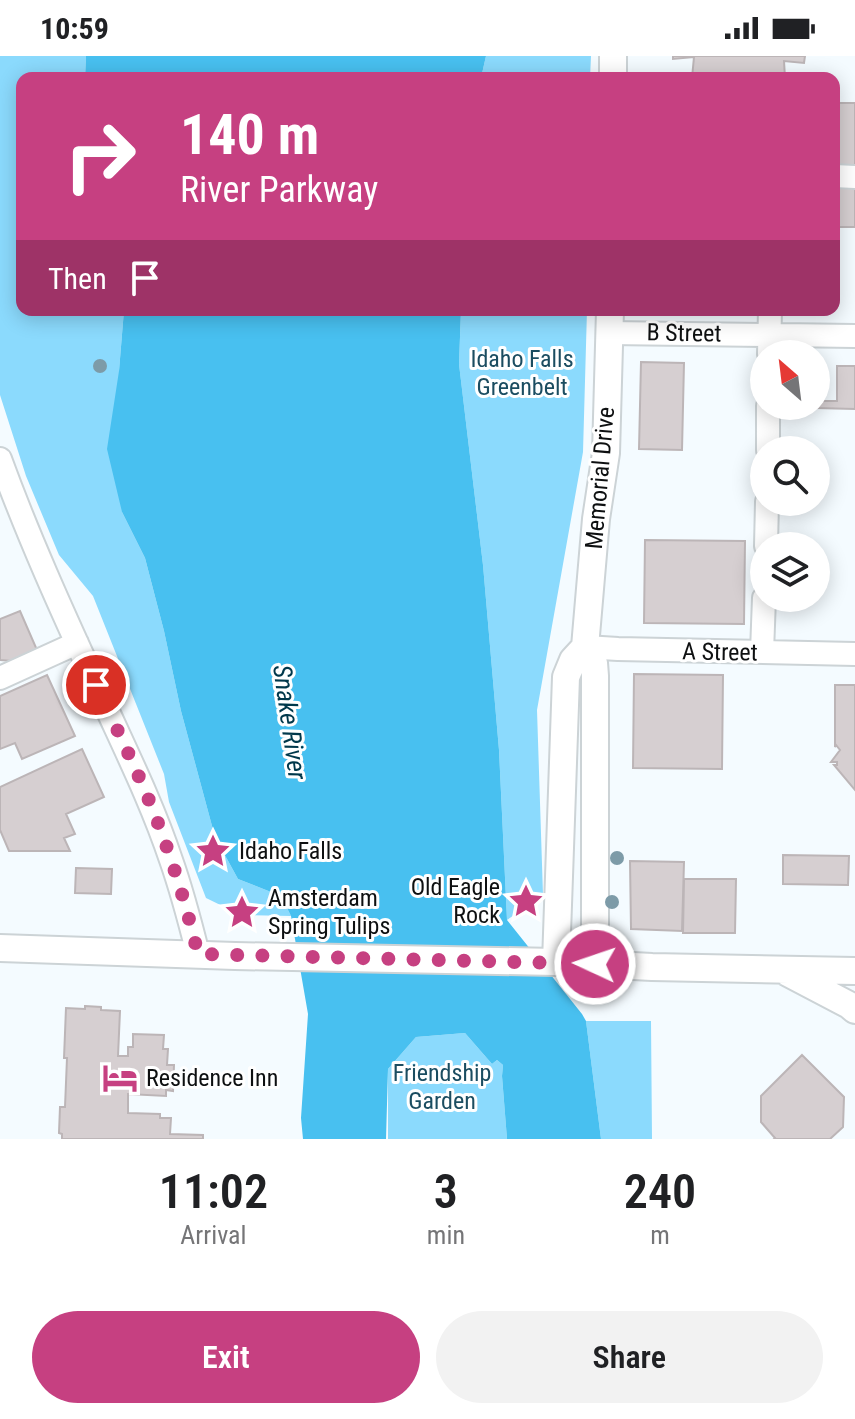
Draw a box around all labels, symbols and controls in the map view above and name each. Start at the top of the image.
text: 10:59 [40,11,109,46]
text: 140 m [180,102,319,168]
icon: right [48,104,152,208]
text: River Parkway [180,169,378,211]
icon: arrive [123,256,167,300]
text: Then [48,261,107,296]
street label: B Street [646,318,722,348]
north arrow [750,340,830,420]
map controls [750,340,830,612]
park label: Idaho Falls Greenbelt [470,345,574,401]
street label: Memorial Drive [580,406,620,550]
button: search [750,436,830,516]
button: layers [750,532,830,612]
street label: A Street [682,637,758,667]
pin [62,651,130,719]
icon: arrive [74,663,118,707]
water label: Snake River [267,663,313,783]
place icon: Idaho Falls [194,832,232,870]
place label: Idaho Falls [239,837,342,865]
place label: Old Eagle Rock [411,873,500,929]
place icon: Old Eagle Rock [507,882,545,920]
place label: Amsterdam Spring Tulips [268,884,390,940]
place icon: Amsterdam Spring Tulips [223,893,261,931]
position arrow [553,922,637,1006]
hotel icon: Residence Inn [101,1059,139,1097]
park label: Friendship Garden [393,1059,491,1115]
place label: Residence Inn [146,1064,278,1092]
text: 11:02 [159,1163,268,1220]
text: 3 [434,1163,458,1220]
text: 240 [624,1163,696,1220]
text: Arrival [180,1220,247,1250]
text: min [427,1220,465,1250]
text: m [650,1220,670,1250]
button: Exit [32,1311,420,1403]
button: Share [436,1311,823,1403]

